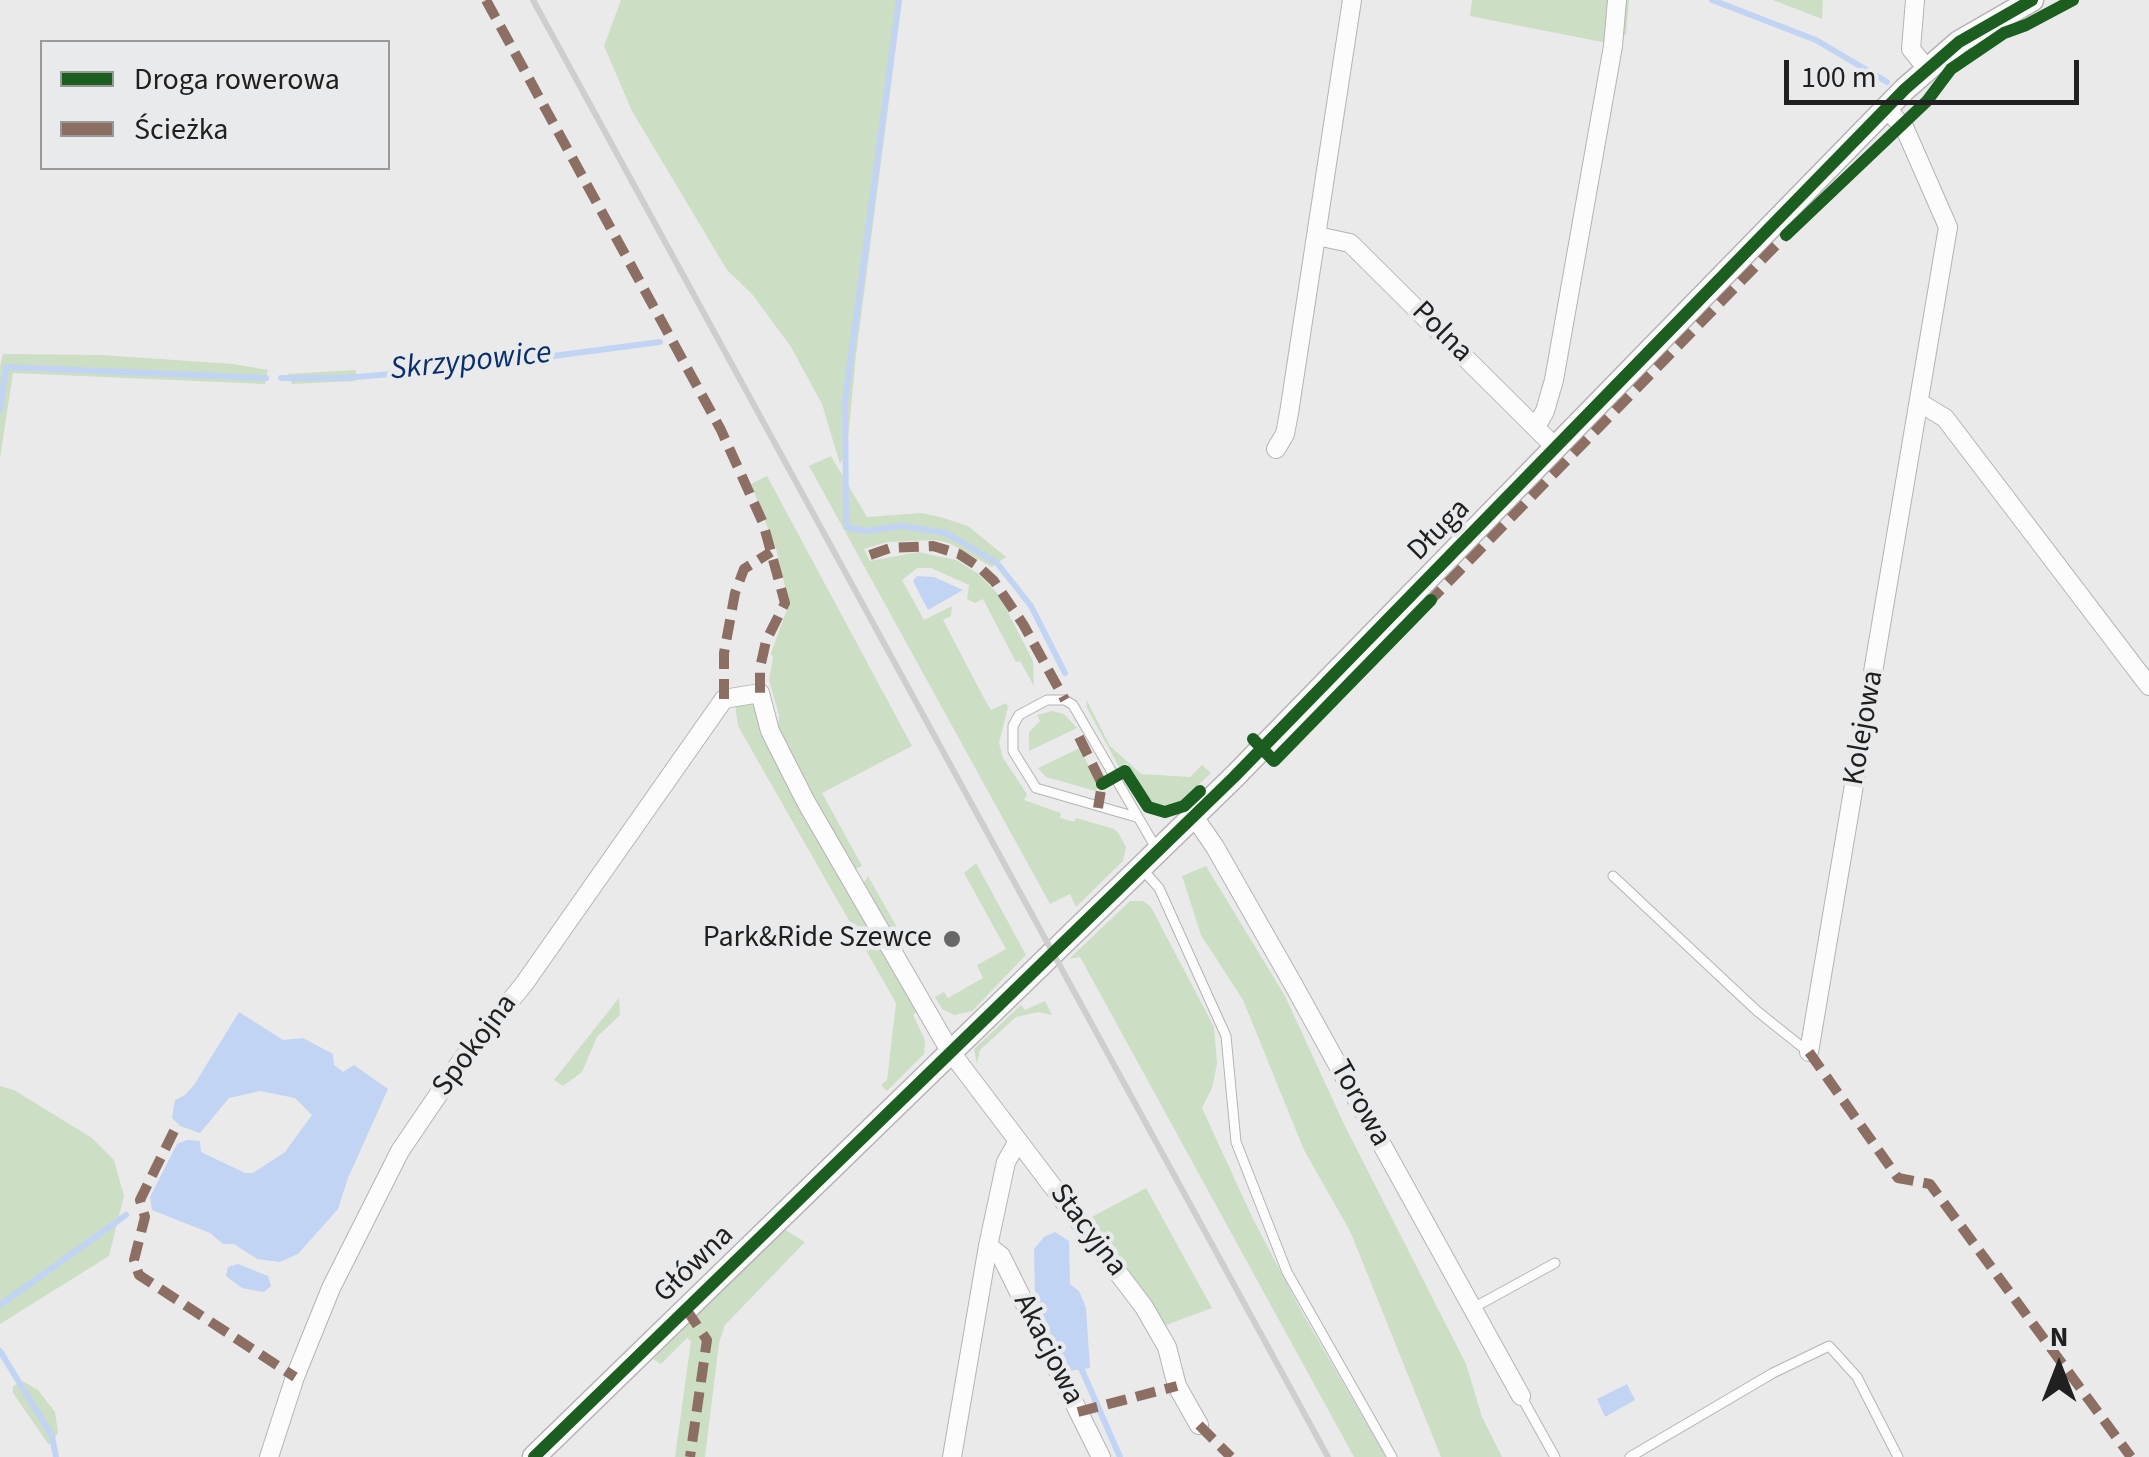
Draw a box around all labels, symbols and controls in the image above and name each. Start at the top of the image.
legend [40,40,390,170]
scale bar [1789,40,2084,102]
text: 100 m [1801,56,1877,99]
text: Droga rowerowa [134,58,340,101]
text: Ścieżka [134,108,228,151]
street label: Polna [1403,295,1479,371]
water label: Skrzypowice [388,335,554,391]
street label: Długa [1401,492,1479,570]
street label: Kolejowa [1837,668,1893,788]
place label: Park&Ride Szewce [703,921,932,957]
marker: Park&Ride Szewce [941,928,963,950]
street label: Spokojna [426,988,526,1104]
street label: Torowa [1321,1055,1397,1153]
street label: Stacyjna [1041,1178,1133,1284]
street label: Główna [648,1218,742,1312]
street label: Akacjowa [1004,1289,1090,1411]
north arrow [2009,1317,2109,1417]
text: N [2050,1317,2068,1357]

